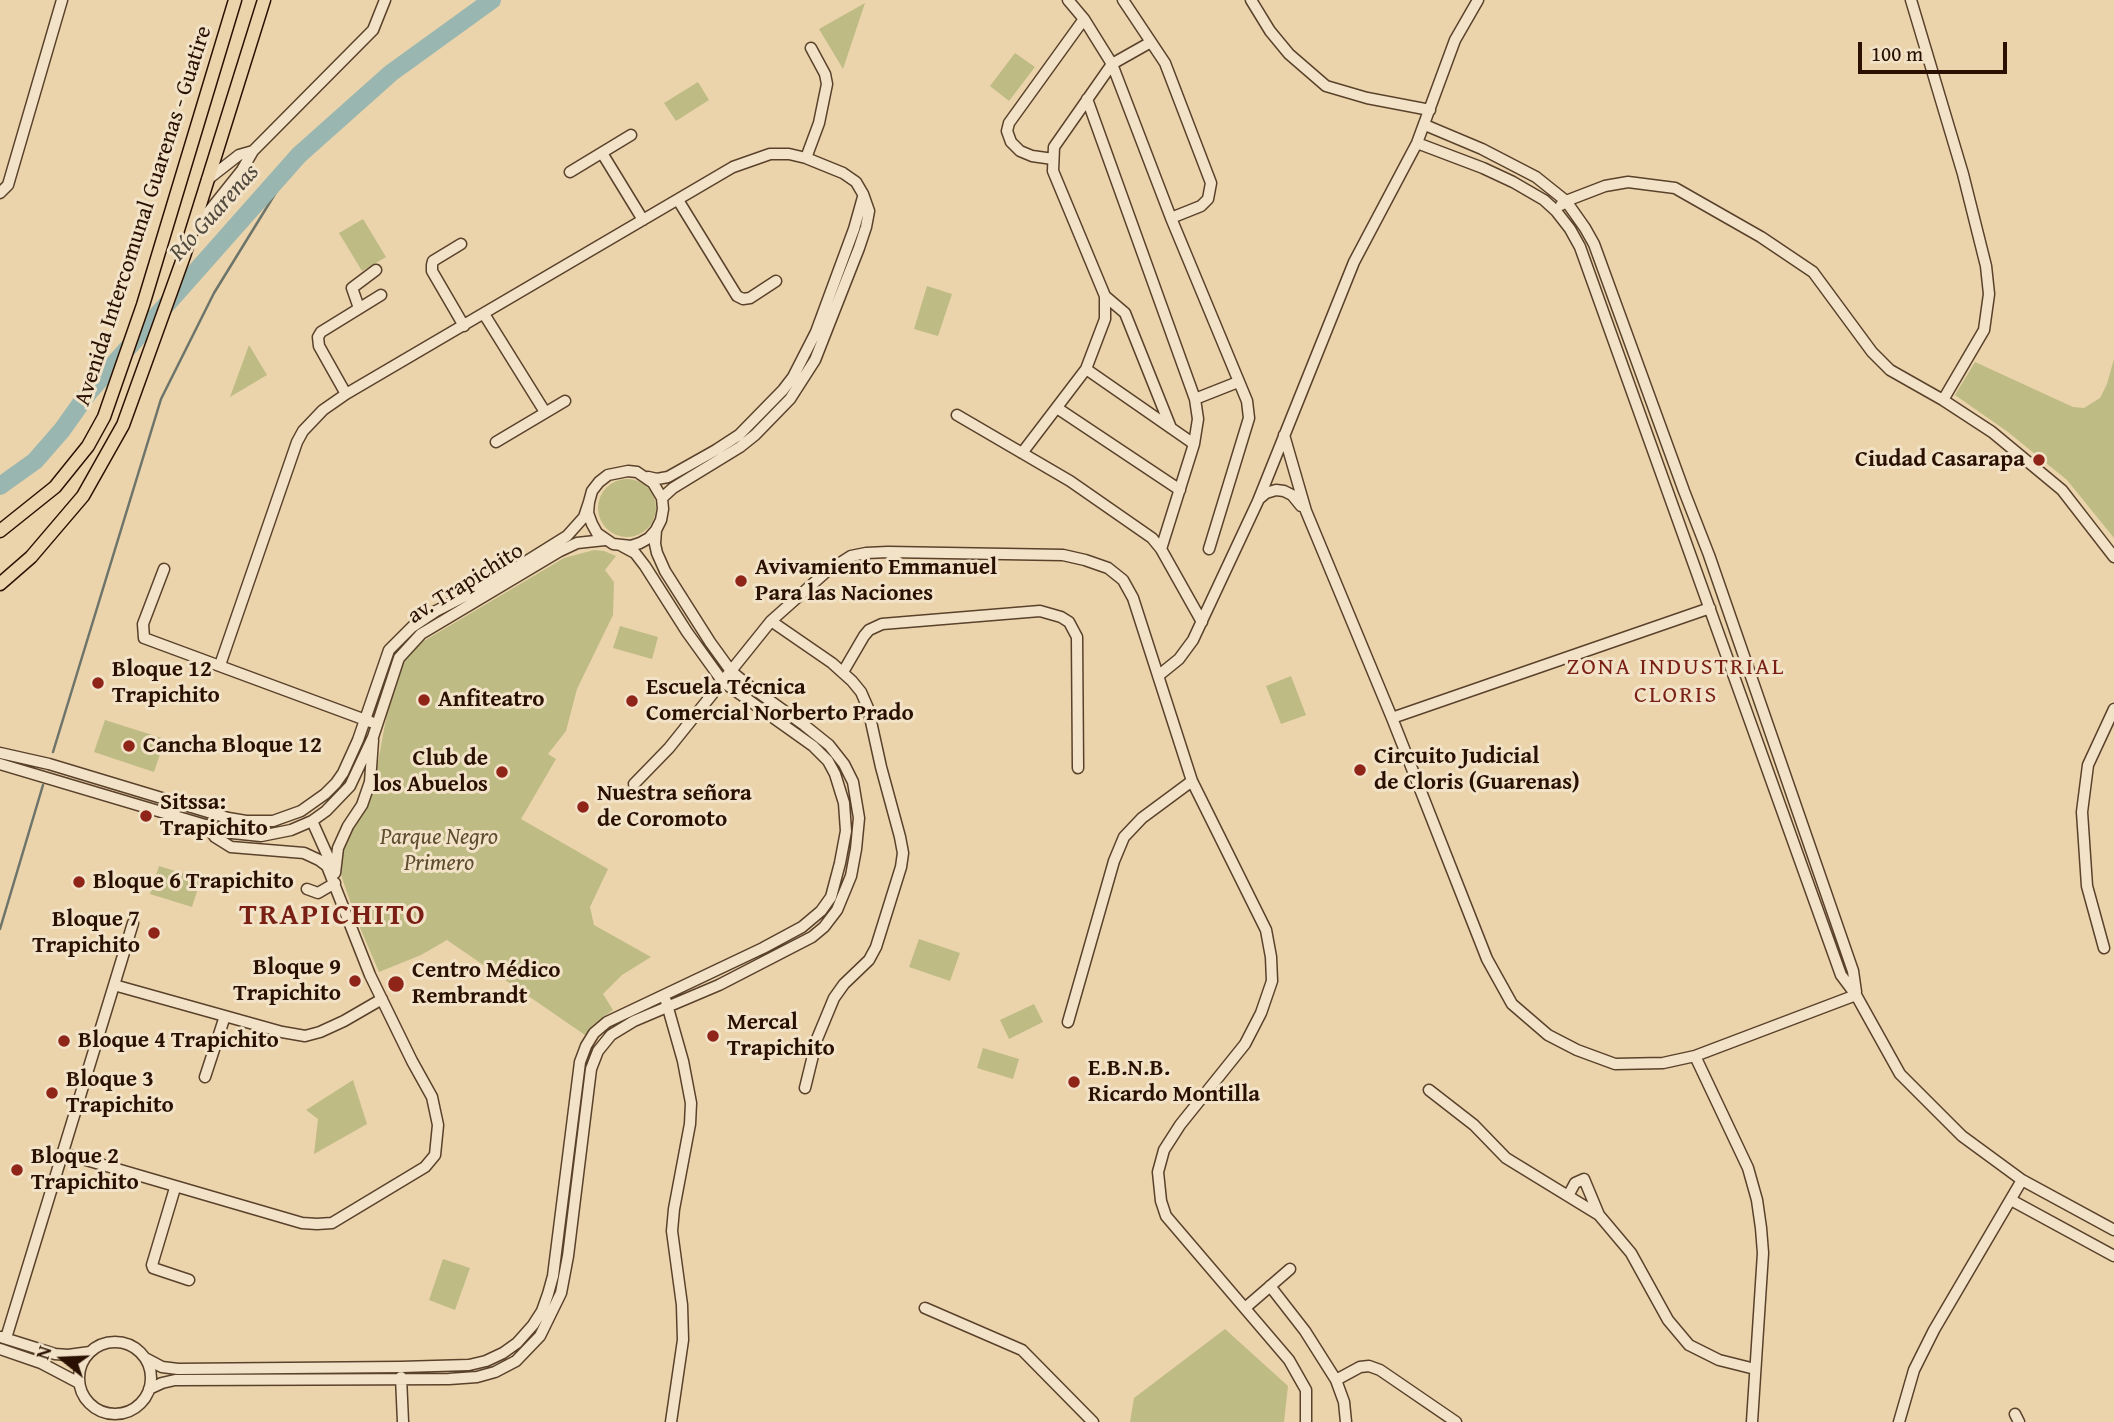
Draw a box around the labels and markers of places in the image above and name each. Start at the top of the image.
place label: Ciudad Casarapa [1855,446,2025,474]
marker: Ciudad Casarapa [2031,452,2047,468]
place label: Avivamiento Emmanuel Para las Naciones [755,554,997,608]
marker: Avivamiento Emmanuel Para las Naciones [733,573,749,589]
place label: Bloque 12 Trapichito [112,656,220,710]
place label: Escuela Técnica Comercial Norberto Prado [646,674,914,728]
marker: Bloque 12 Trapichito [90,675,106,691]
place label: Anfiteatro [438,686,544,714]
marker: Anfiteatro [416,692,432,708]
marker: Escuela Técnica Comercial Norberto Prado [624,693,640,709]
place label: Cancha Bloque 12 [143,732,322,760]
marker: Cancha Bloque 12 [121,738,137,754]
place label: Circuito Judicial de Cloris (Guarenas) [1374,743,1580,797]
place label: Club de los Abuelos [373,745,488,799]
marker: Circuito Judicial de Cloris (Guarenas) [1352,762,1368,778]
marker: Club de los Abuelos [494,764,510,780]
place label: Nuestra señora de Coromoto [597,780,752,834]
place label: Sitssa: Trapichito [160,789,268,843]
marker: Nuestra señora de Coromoto [575,799,591,815]
marker: Sitssa: Trapichito [138,808,154,824]
place label: Bloque 6 Trapichito [93,868,294,896]
marker: Bloque 6 Trapichito [71,874,87,890]
place label: Bloque 7 Trapichito [32,906,140,960]
marker: Bloque 7 Trapichito [146,925,162,941]
place label: Bloque 9 Trapichito [233,954,341,1008]
place label: Centro Médico Rembrandt [412,957,560,1011]
marker: Bloque 9 Trapichito [347,973,363,989]
marker: Centro Médico Rembrandt [386,974,406,994]
place label: Mercal Trapichito [727,1009,835,1063]
place label: Bloque 4 Trapichito [78,1027,279,1055]
marker: Mercal Trapichito [705,1028,721,1044]
marker: Bloque 4 Trapichito [56,1033,72,1049]
place label: E.B.N.B. Ricardo Montilla [1088,1055,1260,1109]
place label: Bloque 3 Trapichito [66,1066,174,1120]
marker: E.B.N.B. Ricardo Montilla [1066,1074,1082,1090]
marker: Bloque 3 Trapichito [44,1085,60,1101]
place label: Bloque 2 Trapichito [31,1143,139,1197]
marker: Bloque 2 Trapichito [9,1162,25,1178]

